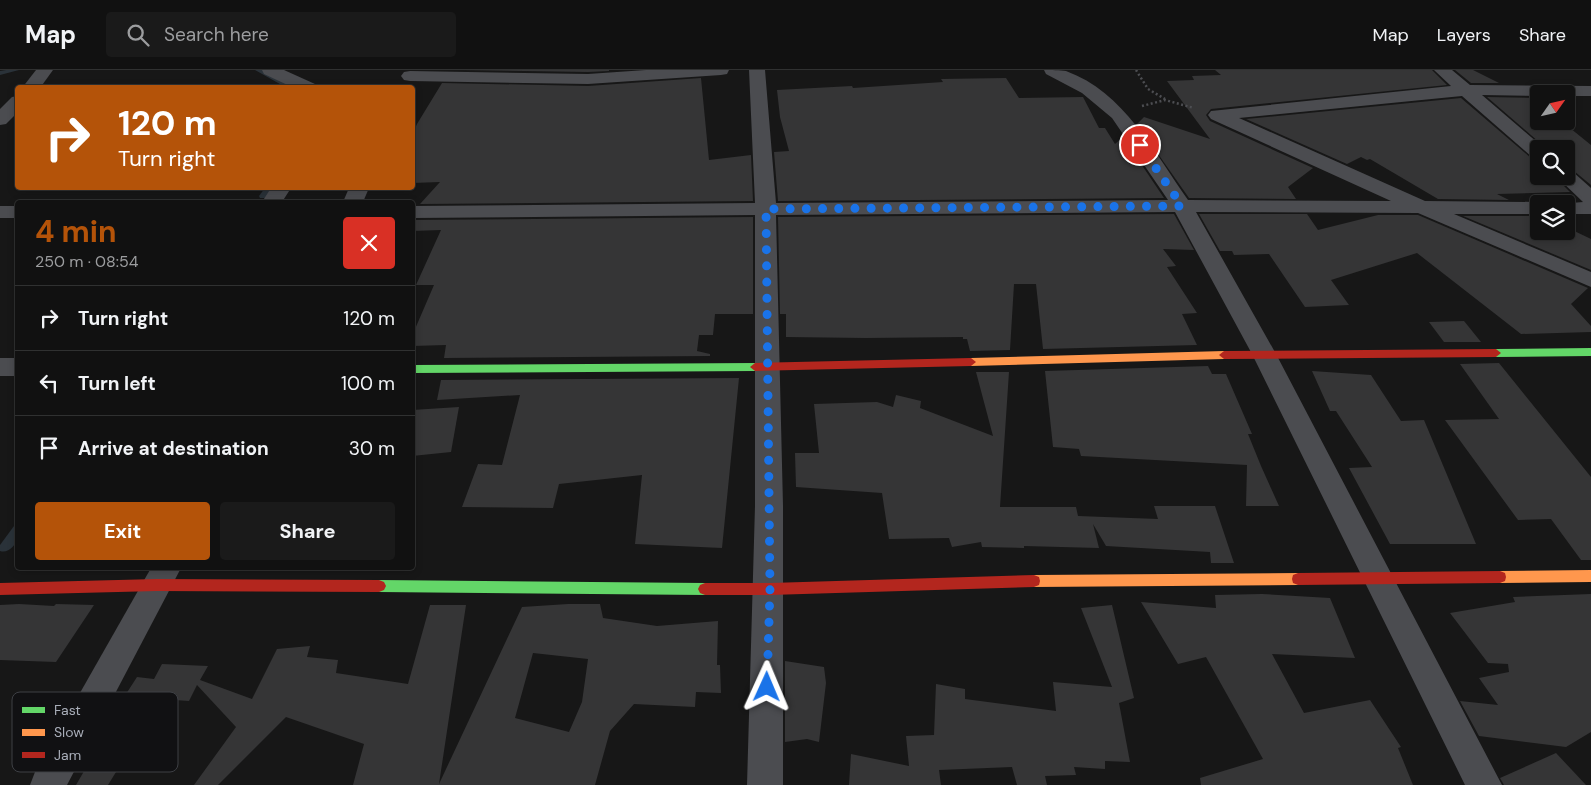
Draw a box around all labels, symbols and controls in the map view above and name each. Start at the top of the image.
search box [106,12,456,57]
text: Map [25,19,76,50]
icon: search [124,21,152,49]
text: Search here [164,22,269,47]
text: Map [1373,23,1409,47]
text: Layers [1437,23,1491,47]
text: Share [1519,23,1566,47]
north arrow [1530,85,1575,130]
map controls [1530,85,1575,240]
text: 120 m [118,100,217,146]
icon: right [35,105,100,170]
pin [1119,124,1161,166]
icon: arrive [1126,131,1154,159]
button: search [1530,140,1575,185]
text: Turn right [118,144,215,173]
button: layers [1530,195,1575,240]
text: 4 min [35,212,117,251]
button: close [343,217,395,269]
text: 250 m · 08:54 [35,251,139,272]
icon: right [35,304,63,332]
text: Turn right [78,306,168,331]
text: 120 m [343,306,395,331]
icon: left [35,369,63,397]
text: Turn left [78,371,156,396]
text: 100 m [341,371,395,396]
icon: arrive [35,434,63,462]
text: Arrive at destination [78,436,269,461]
text: 30 m [349,436,395,461]
button: Exit [35,502,210,560]
button: Share [220,502,395,560]
position arrow [740,660,792,712]
legend [12,692,178,772]
text: Fast [54,701,81,719]
text: Slow [54,723,84,741]
text: Jam [54,746,81,764]

